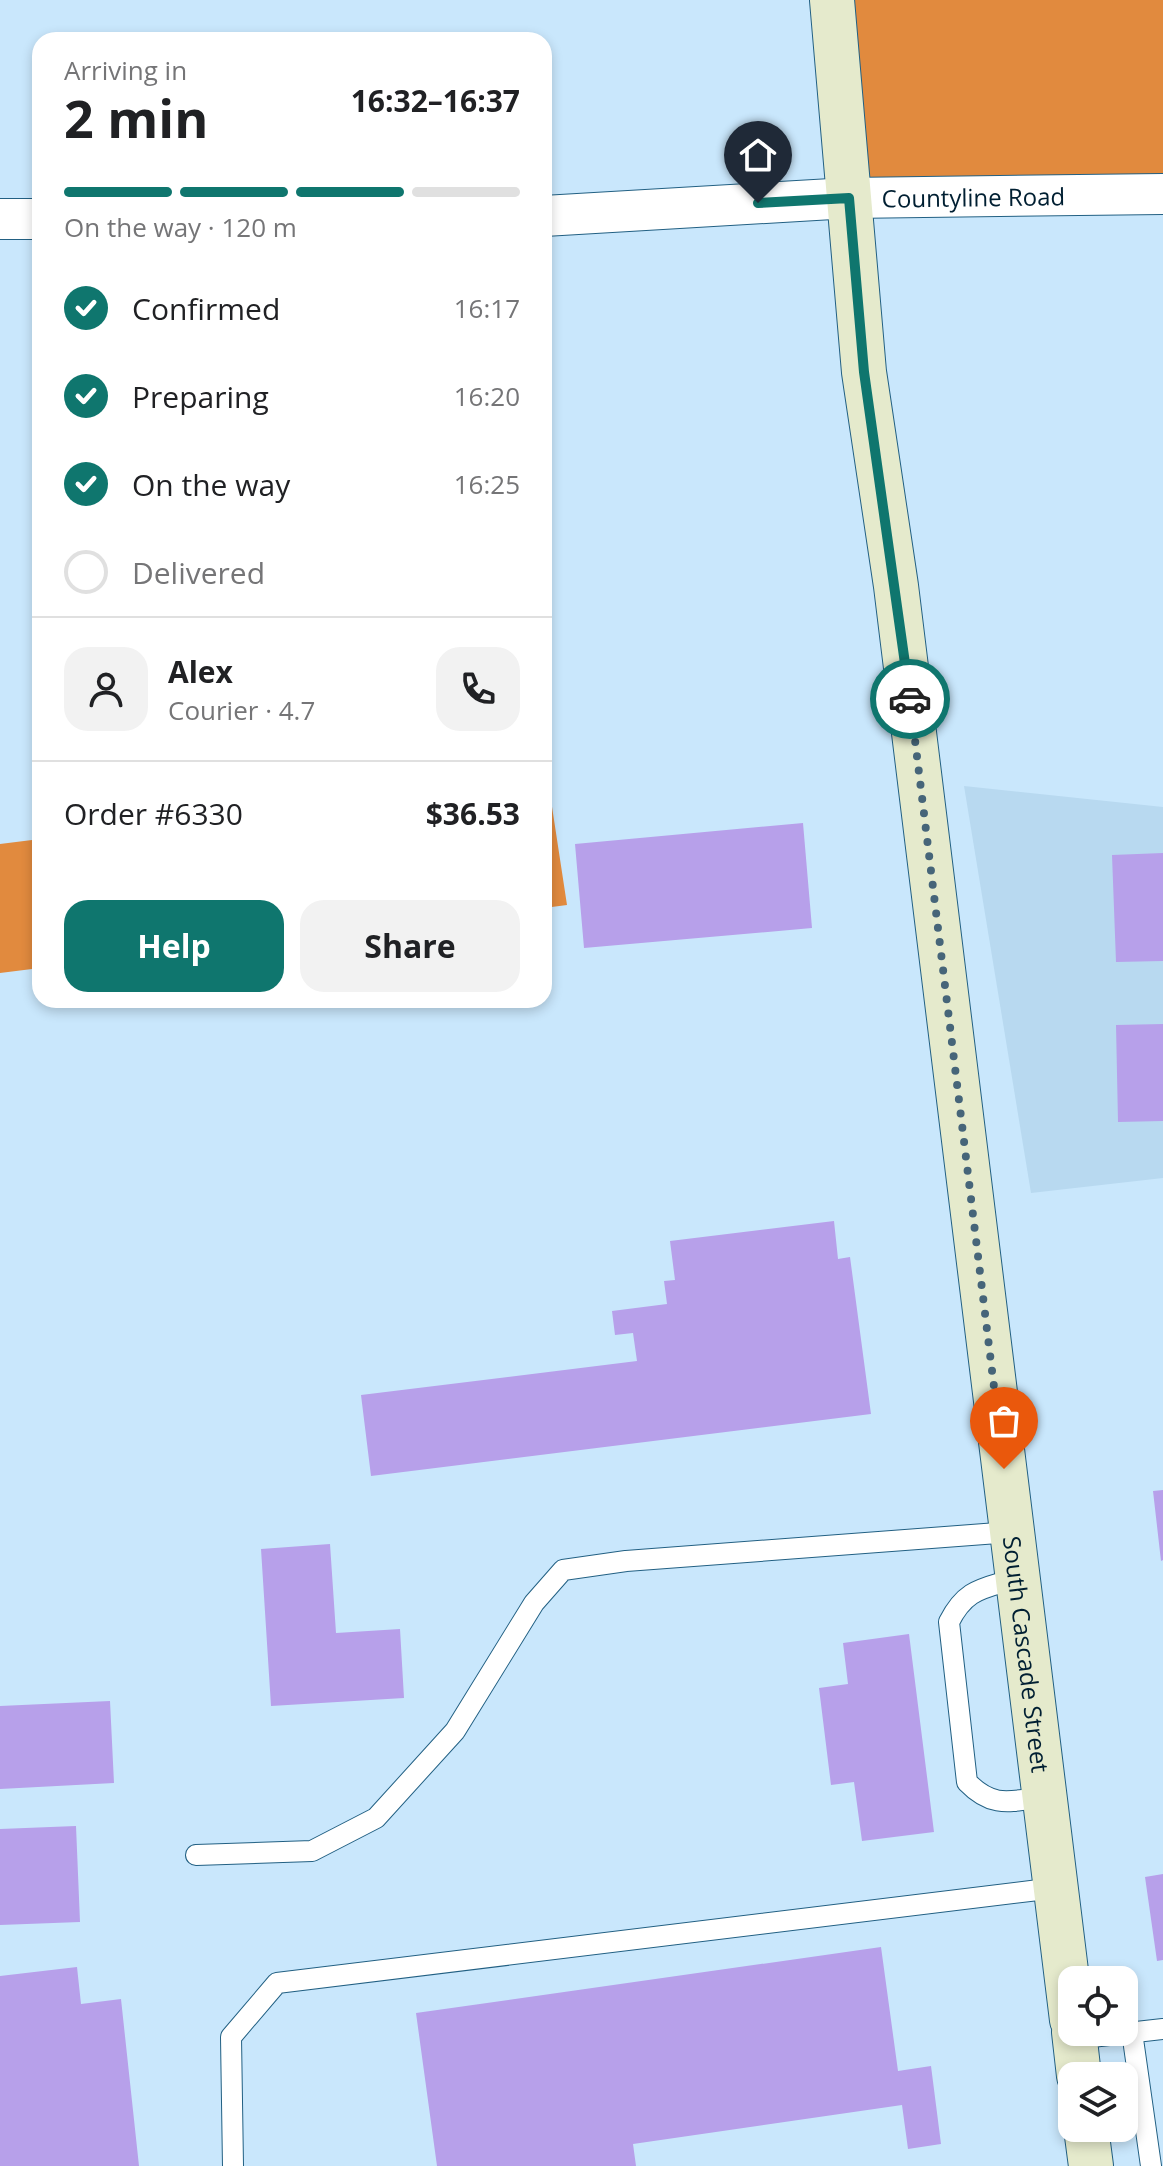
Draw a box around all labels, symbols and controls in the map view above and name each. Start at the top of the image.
text: Arriving in [64,52,187,88]
text: 16:32–16:37 [351,80,520,121]
text: 2 min [64,82,208,153]
pin [724,121,792,203]
icon: home [736,133,780,177]
street label: Countyline Road [882,179,1065,214]
text: On the way · 120 m [64,209,297,245]
icon: check [64,286,108,330]
text: Confirmed [132,288,280,329]
text: 16:17 [454,290,520,326]
icon: check [64,374,108,418]
text: Preparing [132,376,269,417]
text: 16:20 [454,378,520,414]
icon: check [64,462,108,506]
text: On the way [132,464,290,505]
text: 16:25 [454,466,520,502]
text: Delivered [132,552,265,593]
button: person [64,647,148,731]
button: phone [436,647,520,731]
text: Alex [168,651,233,692]
courier [870,659,950,739]
icon: car [888,677,932,721]
text: Courier · 4.7 [168,692,315,728]
text: Order #6330 [64,793,243,834]
text: $36.53 [426,793,520,834]
button: Help [64,900,284,992]
button: Share [300,900,520,992]
pin [970,1387,1038,1469]
icon: bag [982,1399,1026,1443]
street label: South Cascade Street [996,1534,1058,1774]
map controls [1058,1966,1138,2142]
button: locate [1058,1966,1138,2046]
button: layers [1058,2062,1138,2142]

